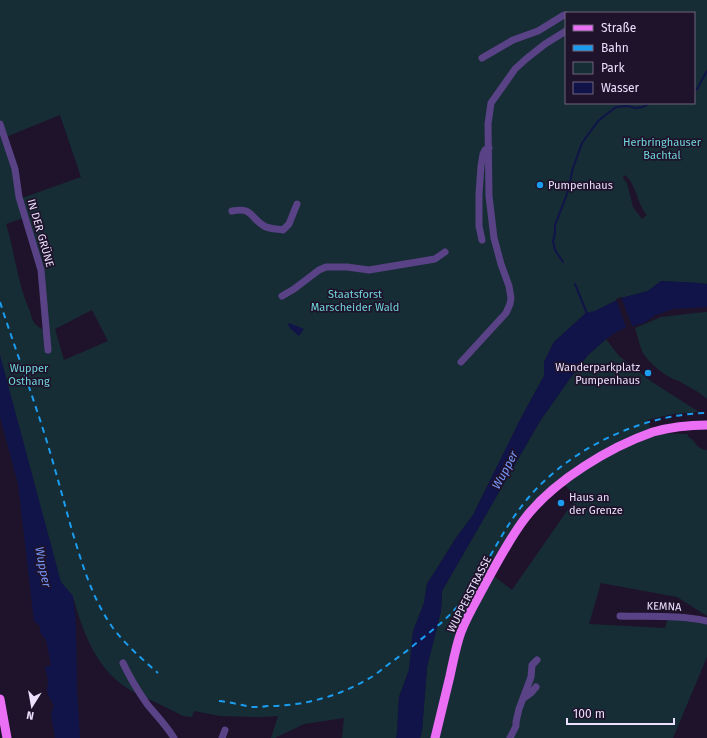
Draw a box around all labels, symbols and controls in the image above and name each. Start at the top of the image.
legend [565,12,695,104]
text: Straße [601,21,636,35]
text: Bahn [601,41,629,55]
text: Park [601,61,625,75]
text: Wasser [601,81,640,95]
park label: Herbringhauser Bachtal [623,136,702,162]
place label: Pumpenhaus [548,179,613,192]
marker: Pumpenhaus [535,180,545,190]
street label: IN DER GRÜNE [25,197,57,269]
park label: Staatsforst Marscheider Wald [311,288,399,314]
place label: Wanderparkplatz Pumpenhaus [555,361,640,387]
park label: Wupper Osthang [8,362,50,388]
marker: Wanderparkplatz Pumpenhaus [643,368,653,378]
water label: Wupper [489,448,521,492]
place label: Haus an der Grenze [569,491,623,517]
marker: Haus an der Grenze [556,498,566,508]
water label: Wupper [32,545,54,589]
street label: WUPPERSTRASSE [445,554,494,634]
street label: KEMNA [646,599,682,614]
north arrow [12,686,52,726]
scale bar [567,700,674,726]
text: 100 m [573,707,605,721]
text: N [25,708,35,722]

